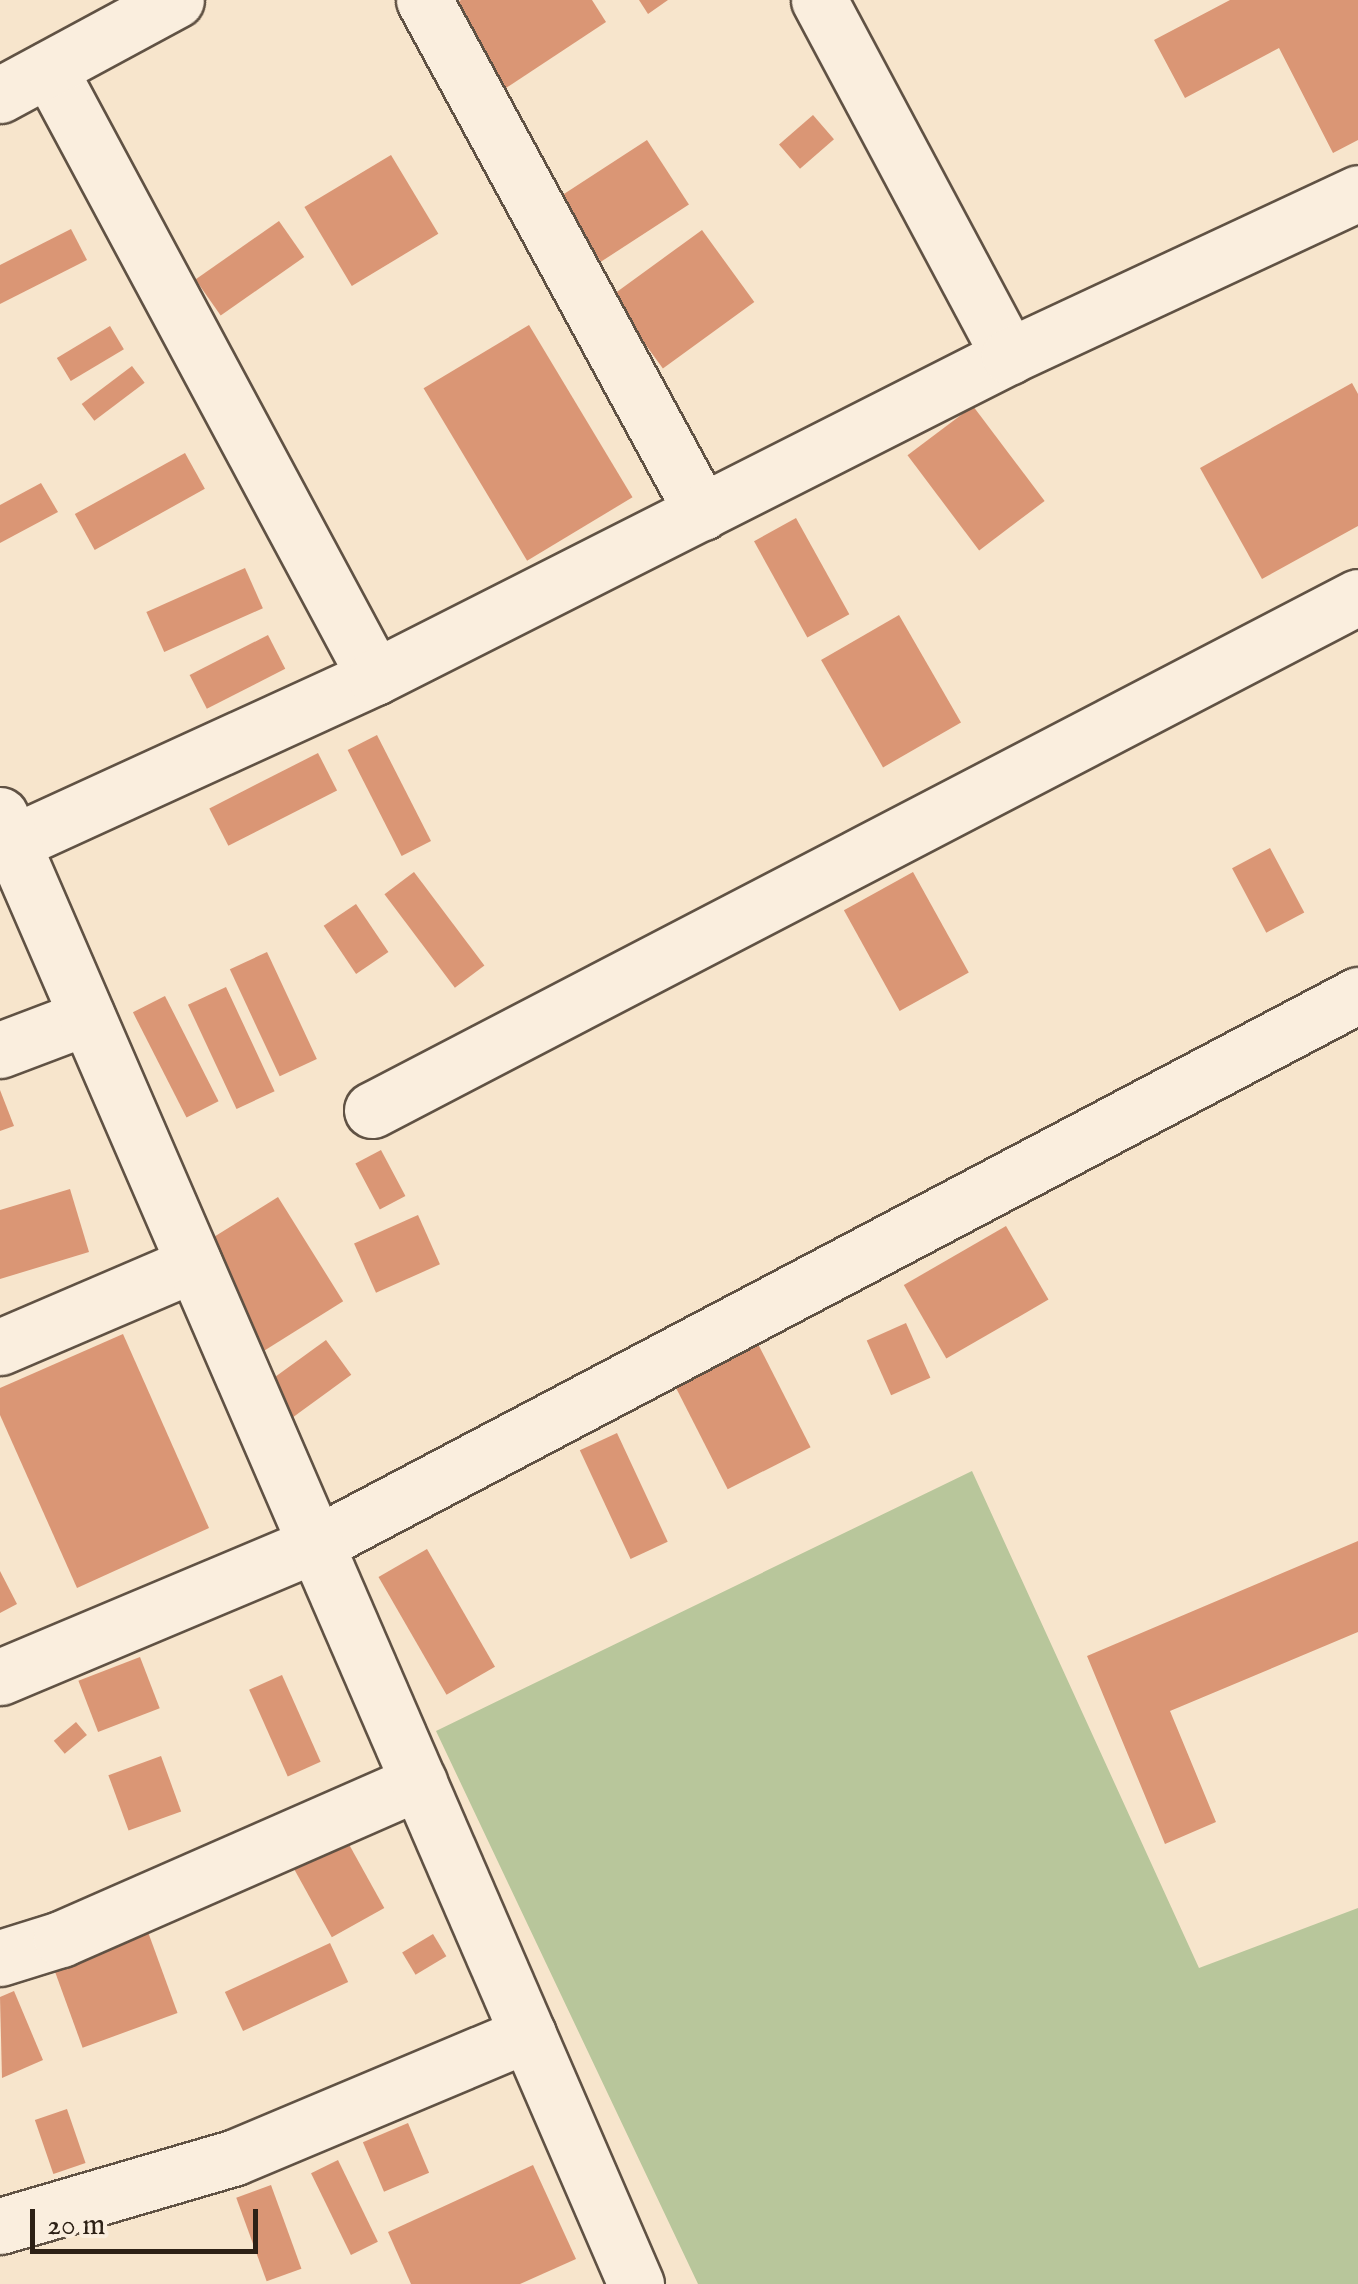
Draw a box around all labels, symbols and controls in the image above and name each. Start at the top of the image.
scale bar [35,2189,262,2251]
text: 20 m [47,2207,106,2245]

